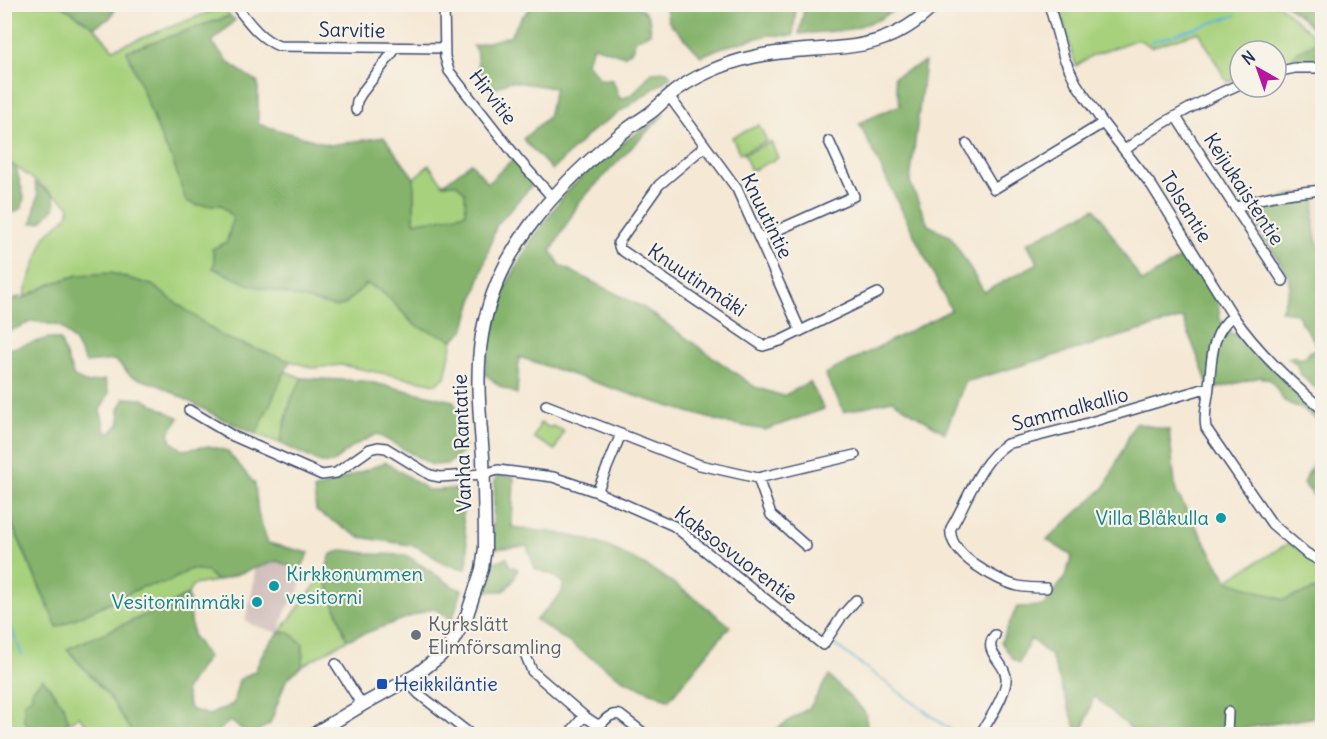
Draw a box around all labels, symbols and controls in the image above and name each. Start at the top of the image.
street label: Sarvitie [318,16,386,43]
north arrow [1228,39,1288,99]
text: N [1238,46,1259,69]
street label: Hirvitie [464,64,523,129]
street label: Keijukaistentie [1199,128,1290,250]
street label: Tolsantie [1155,167,1218,247]
street label: Knuutintie [736,169,799,262]
street label: Knuutinmäki [643,237,751,322]
street label: Vanha Rantatie [447,374,476,512]
street label: Sammalkallio [1009,381,1131,436]
street label: Kaksosvuorentie [670,500,803,609]
place label: Villa Blåkulla [1096,505,1209,530]
marker: Villa Blåkulla [1214,511,1228,525]
place label: Kirkkonummen vesitorni [286,561,423,609]
marker: Kirkkonummen vesitorni [267,579,281,593]
place label: Vesitorninmäki [112,589,245,614]
marker: Vesitorninmäki [250,595,264,609]
place label: Kyrkslätt Elimförsamling [428,611,562,659]
marker: Kyrkslätt Elimförsamling [409,628,423,642]
place label: Heikkiläntie [394,671,498,696]
marker: Heikkiläntie [375,677,389,691]

